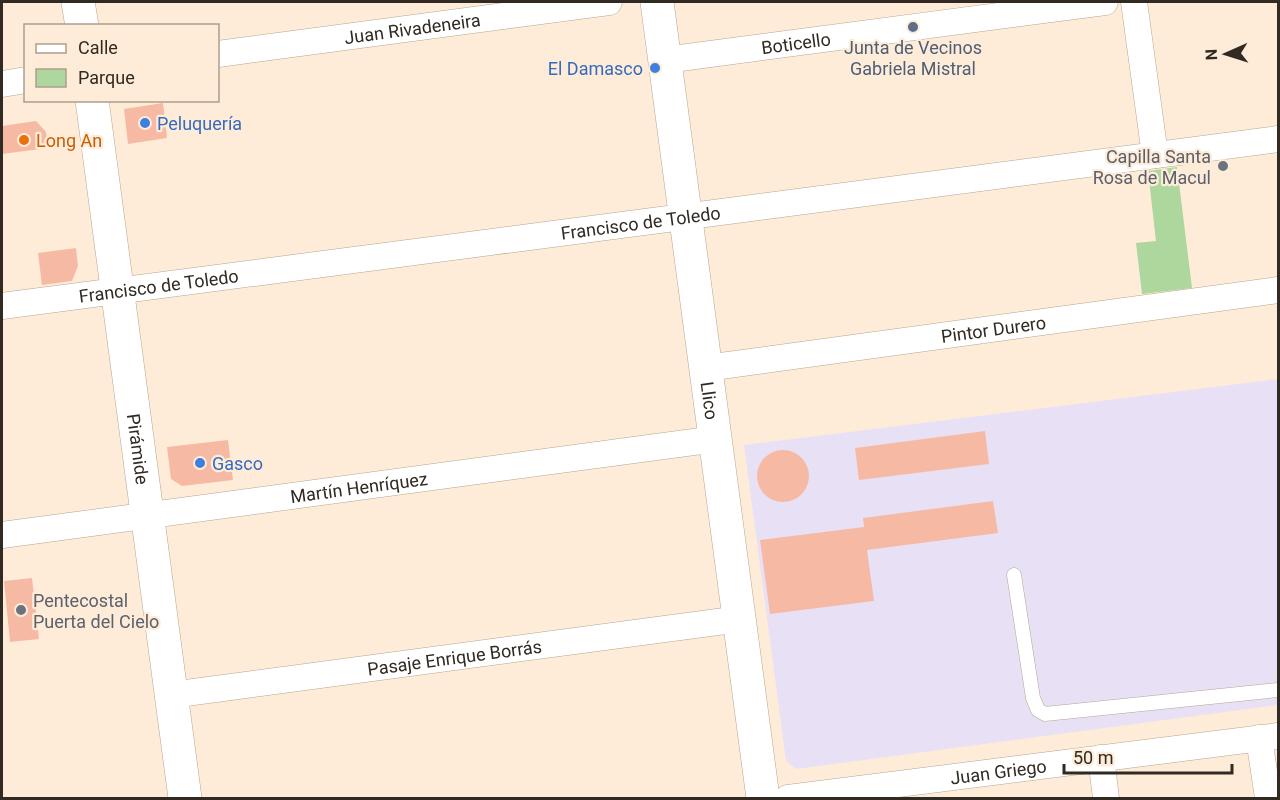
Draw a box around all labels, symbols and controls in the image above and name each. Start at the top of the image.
street label: Juan Rivadeneira [343,9,482,48]
marker: Junta de Vecinos Gabriela Mistral [906,20,920,34]
legend [24,24,219,102]
north arrow [1196,24,1256,84]
street label: Boticello [760,28,832,58]
text: Calle [78,37,118,58]
place label: Junta de Vecinos Gabriela Mistral [844,37,982,79]
text: N [1202,49,1221,61]
place label: El Damasco [548,58,643,79]
marker: El Damasco [648,61,662,75]
text: Parque [78,67,135,88]
place label: Peluquería [157,113,242,134]
marker: Peluquería [138,116,152,130]
place label: Long An [36,130,102,151]
marker: Long An [17,133,31,147]
place label: Capilla Santa Rosa de Macul [1093,146,1211,188]
marker: Capilla Santa Rosa de Macul [1216,159,1230,173]
street label: Francisco de Toledo [559,202,722,243]
street label: Francisco de Toledo [78,265,240,306]
street label: Pintor Durero [940,311,1047,346]
street label: Llico [697,380,723,421]
street label: Pirámide [123,412,154,486]
place label: Gasco [212,453,263,474]
marker: Gasco [193,456,207,470]
street label: Martín Henríquez [289,467,429,507]
place label: Pentecostal Puerta del Cielo [33,590,159,632]
marker: Pentecostal Puerta del Cielo [14,603,28,617]
street label: Pasaje Enrique Borrás [366,635,543,679]
scale bar [1064,737,1232,775]
text: 50 m [1073,747,1113,768]
street label: Juan Griego [949,755,1048,788]

